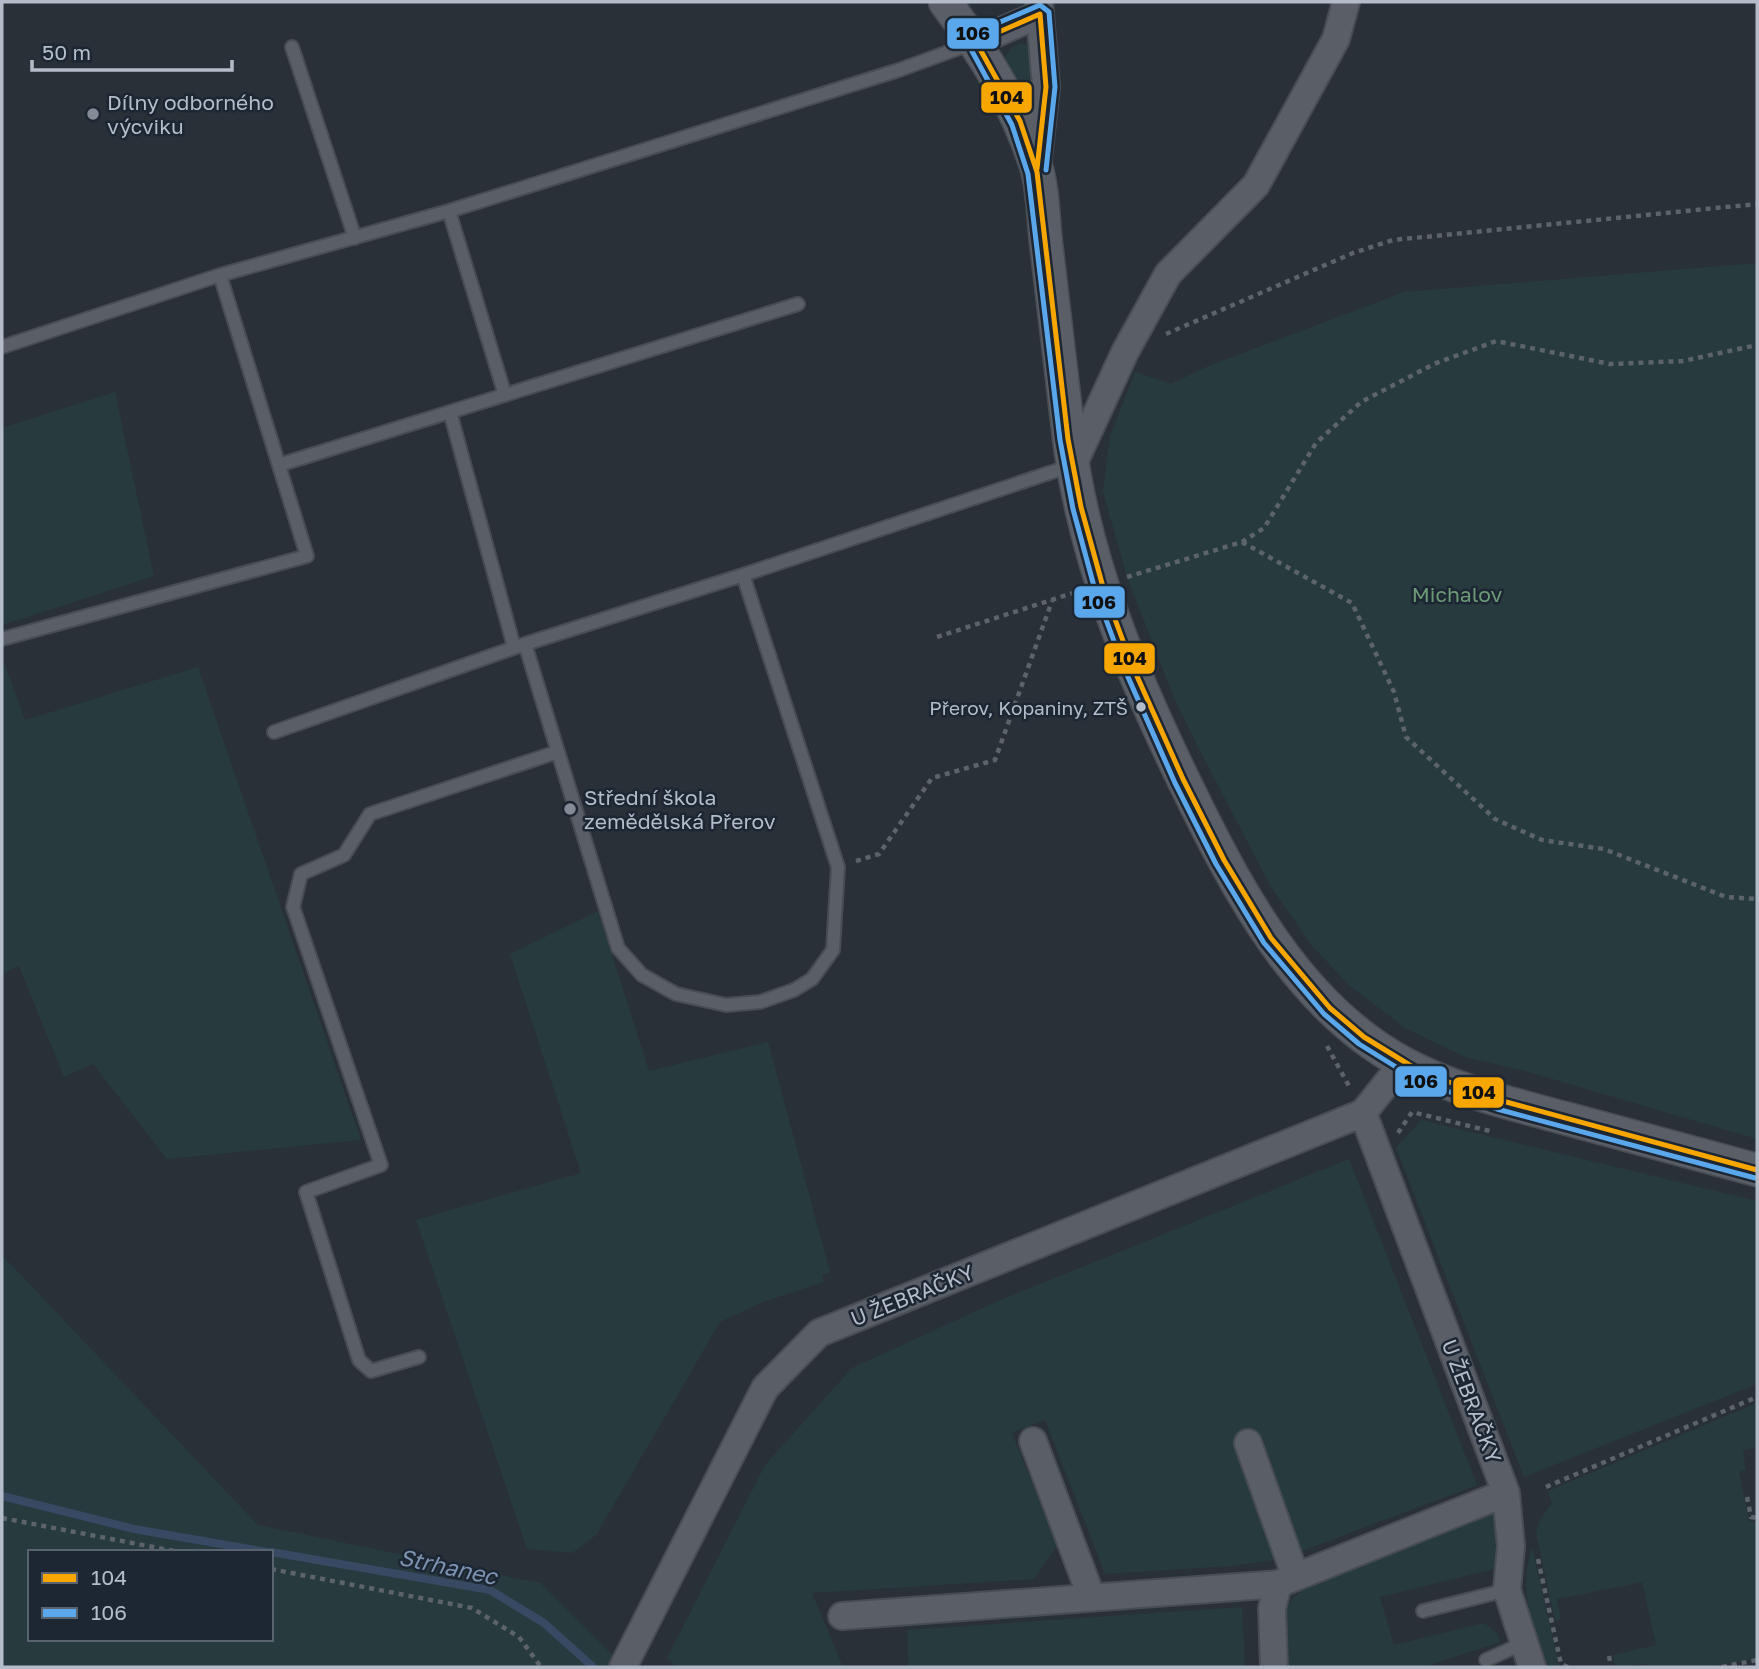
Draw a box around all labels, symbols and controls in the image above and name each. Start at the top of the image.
line badge: 106 [946,17,1000,50]
text: 106 [956,21,990,44]
scale bar [32,28,231,72]
text: 50 m [42,39,91,65]
line badge: 104 [980,81,1033,114]
text: 104 [990,85,1024,108]
place label: Dílny odborného výcviku [107,89,274,139]
marker: Dílny odborného výcviku [85,106,101,122]
park label: Michalov [1412,581,1502,607]
line badge: 106 [1073,585,1126,619]
text: 106 [1082,590,1116,613]
line badge: 104 [1103,642,1156,675]
text: 104 [1113,646,1147,669]
place label: Přerov, Kopaniny, ZTŠ [929,696,1128,719]
marker: Přerov, Kopaniny, ZTŠ [1134,700,1148,714]
place label: Střední škola zemědělská Přerov [584,784,776,834]
marker: Střední škola zemědělská Přerov [562,801,578,817]
line badge: 106 [1394,1065,1448,1098]
text: 106 [1404,1069,1438,1092]
line badge: 104 [1452,1076,1505,1109]
text: 104 [1462,1080,1496,1103]
street label: U ŽEBRAČKY [847,1258,978,1331]
street label: U ŽEBRAČKY [1436,1335,1508,1467]
water label: Strhanec [396,1542,501,1590]
legend [28,1550,273,1641]
text: 104 [91,1564,127,1590]
text: 106 [91,1599,127,1625]

